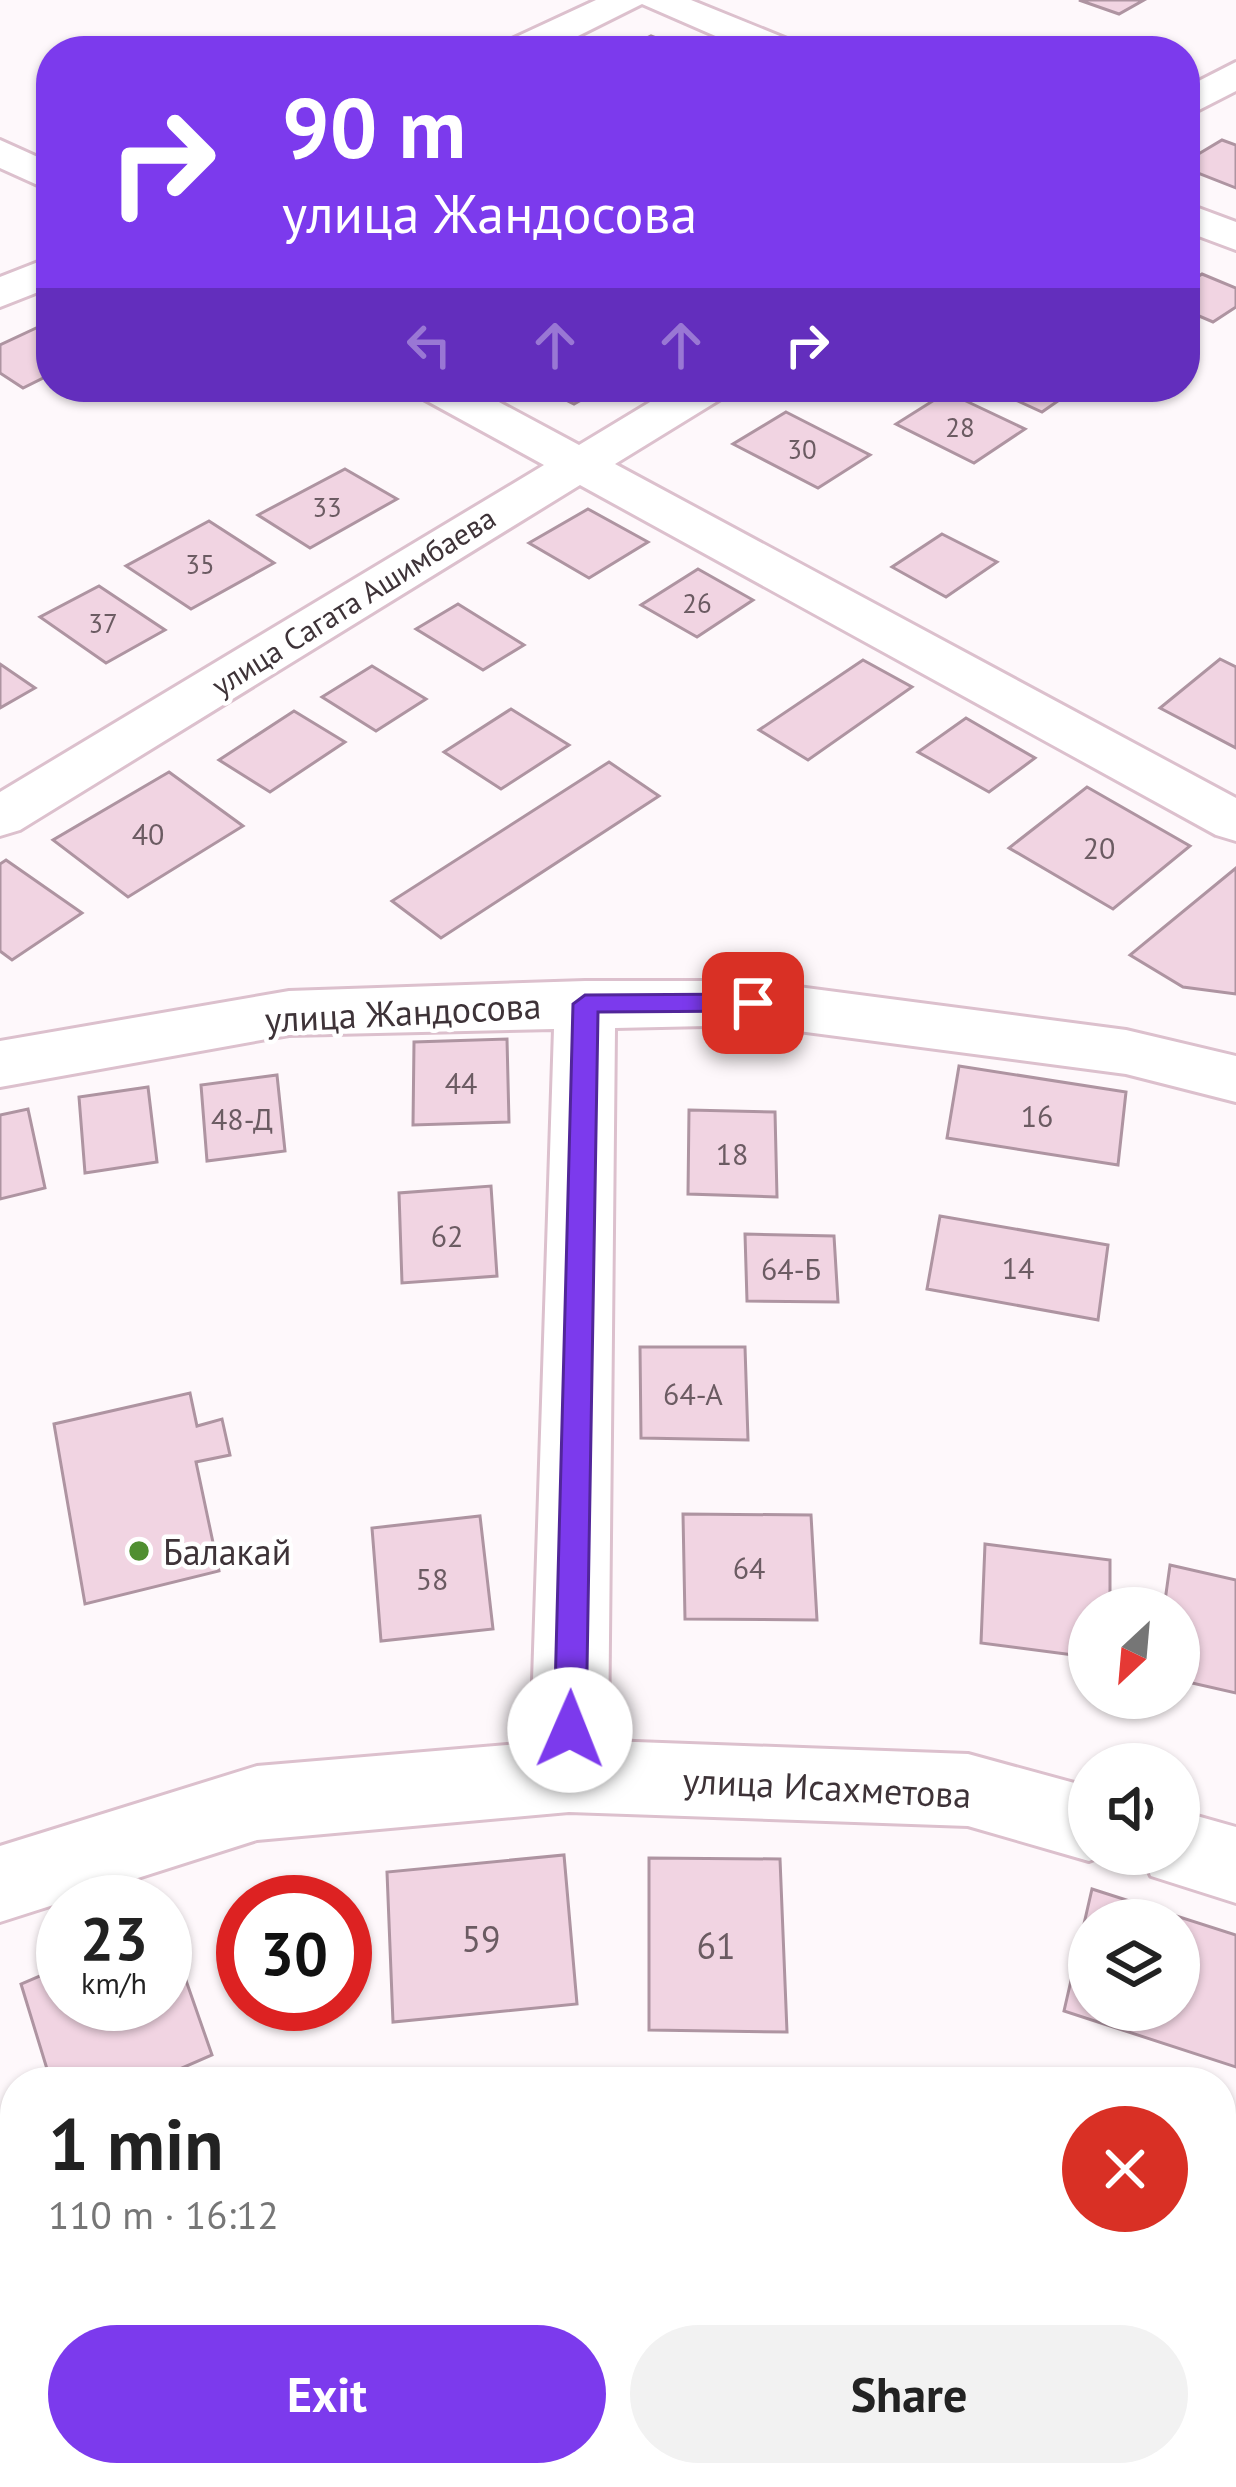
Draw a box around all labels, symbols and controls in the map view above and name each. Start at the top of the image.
text: 90 m [282,72,466,181]
icon: right [84,84,240,240]
text: улица Жандосова [282,178,697,248]
icon: left [396,312,462,378]
icon: ahead [522,312,588,378]
icon: ahead [648,312,714,378]
icon: right [774,312,840,378]
house number: 28 [945,410,975,444]
house number: 30 [787,432,817,466]
house number: 33 [312,490,342,524]
street label: улица Сагата Ашимбаева [204,498,502,704]
house number: 35 [185,547,215,581]
house number: 26 [682,586,712,620]
house number: 37 [88,606,118,640]
house number: 40 [132,814,164,853]
house number: 20 [1083,828,1115,867]
pin [702,952,804,1054]
icon: arrive [720,970,786,1036]
street label: улица Жандосова [264,981,542,1043]
house number: 44 [445,1063,477,1102]
house number: 16 [1021,1096,1053,1135]
house number: 48-Д [211,1099,273,1138]
house number: 18 [716,1134,748,1173]
house number: 62 [431,1216,463,1255]
house number: 14 [1002,1248,1034,1287]
house number: 64-Б [761,1249,821,1288]
house number: 64-А [663,1374,723,1413]
place label: Балакай [163,1528,291,1575]
marker: Балакай [126,1538,152,1564]
house number: 64 [733,1548,765,1587]
house number: 58 [416,1559,448,1598]
north arrow [1068,1587,1200,1719]
map controls [1068,1587,1200,2031]
position arrow [507,1667,633,1793]
button: sound [1068,1743,1200,1875]
street label: улица Исахметова [682,1756,972,1818]
speed limit sign: 30 [216,1875,372,2031]
text: 23 [80,1899,148,1977]
button: layers [1068,1899,1200,2031]
house number: 59 [461,1915,501,1962]
house number: 61 [696,1922,736,1969]
text: km/h [81,1963,147,2002]
text: 1 min [48,2097,224,2190]
button: close [1062,2106,1188,2232]
text: 110 m · 16:12 [48,2189,279,2240]
button: Exit [48,2325,606,2463]
button: Share [630,2325,1188,2463]

